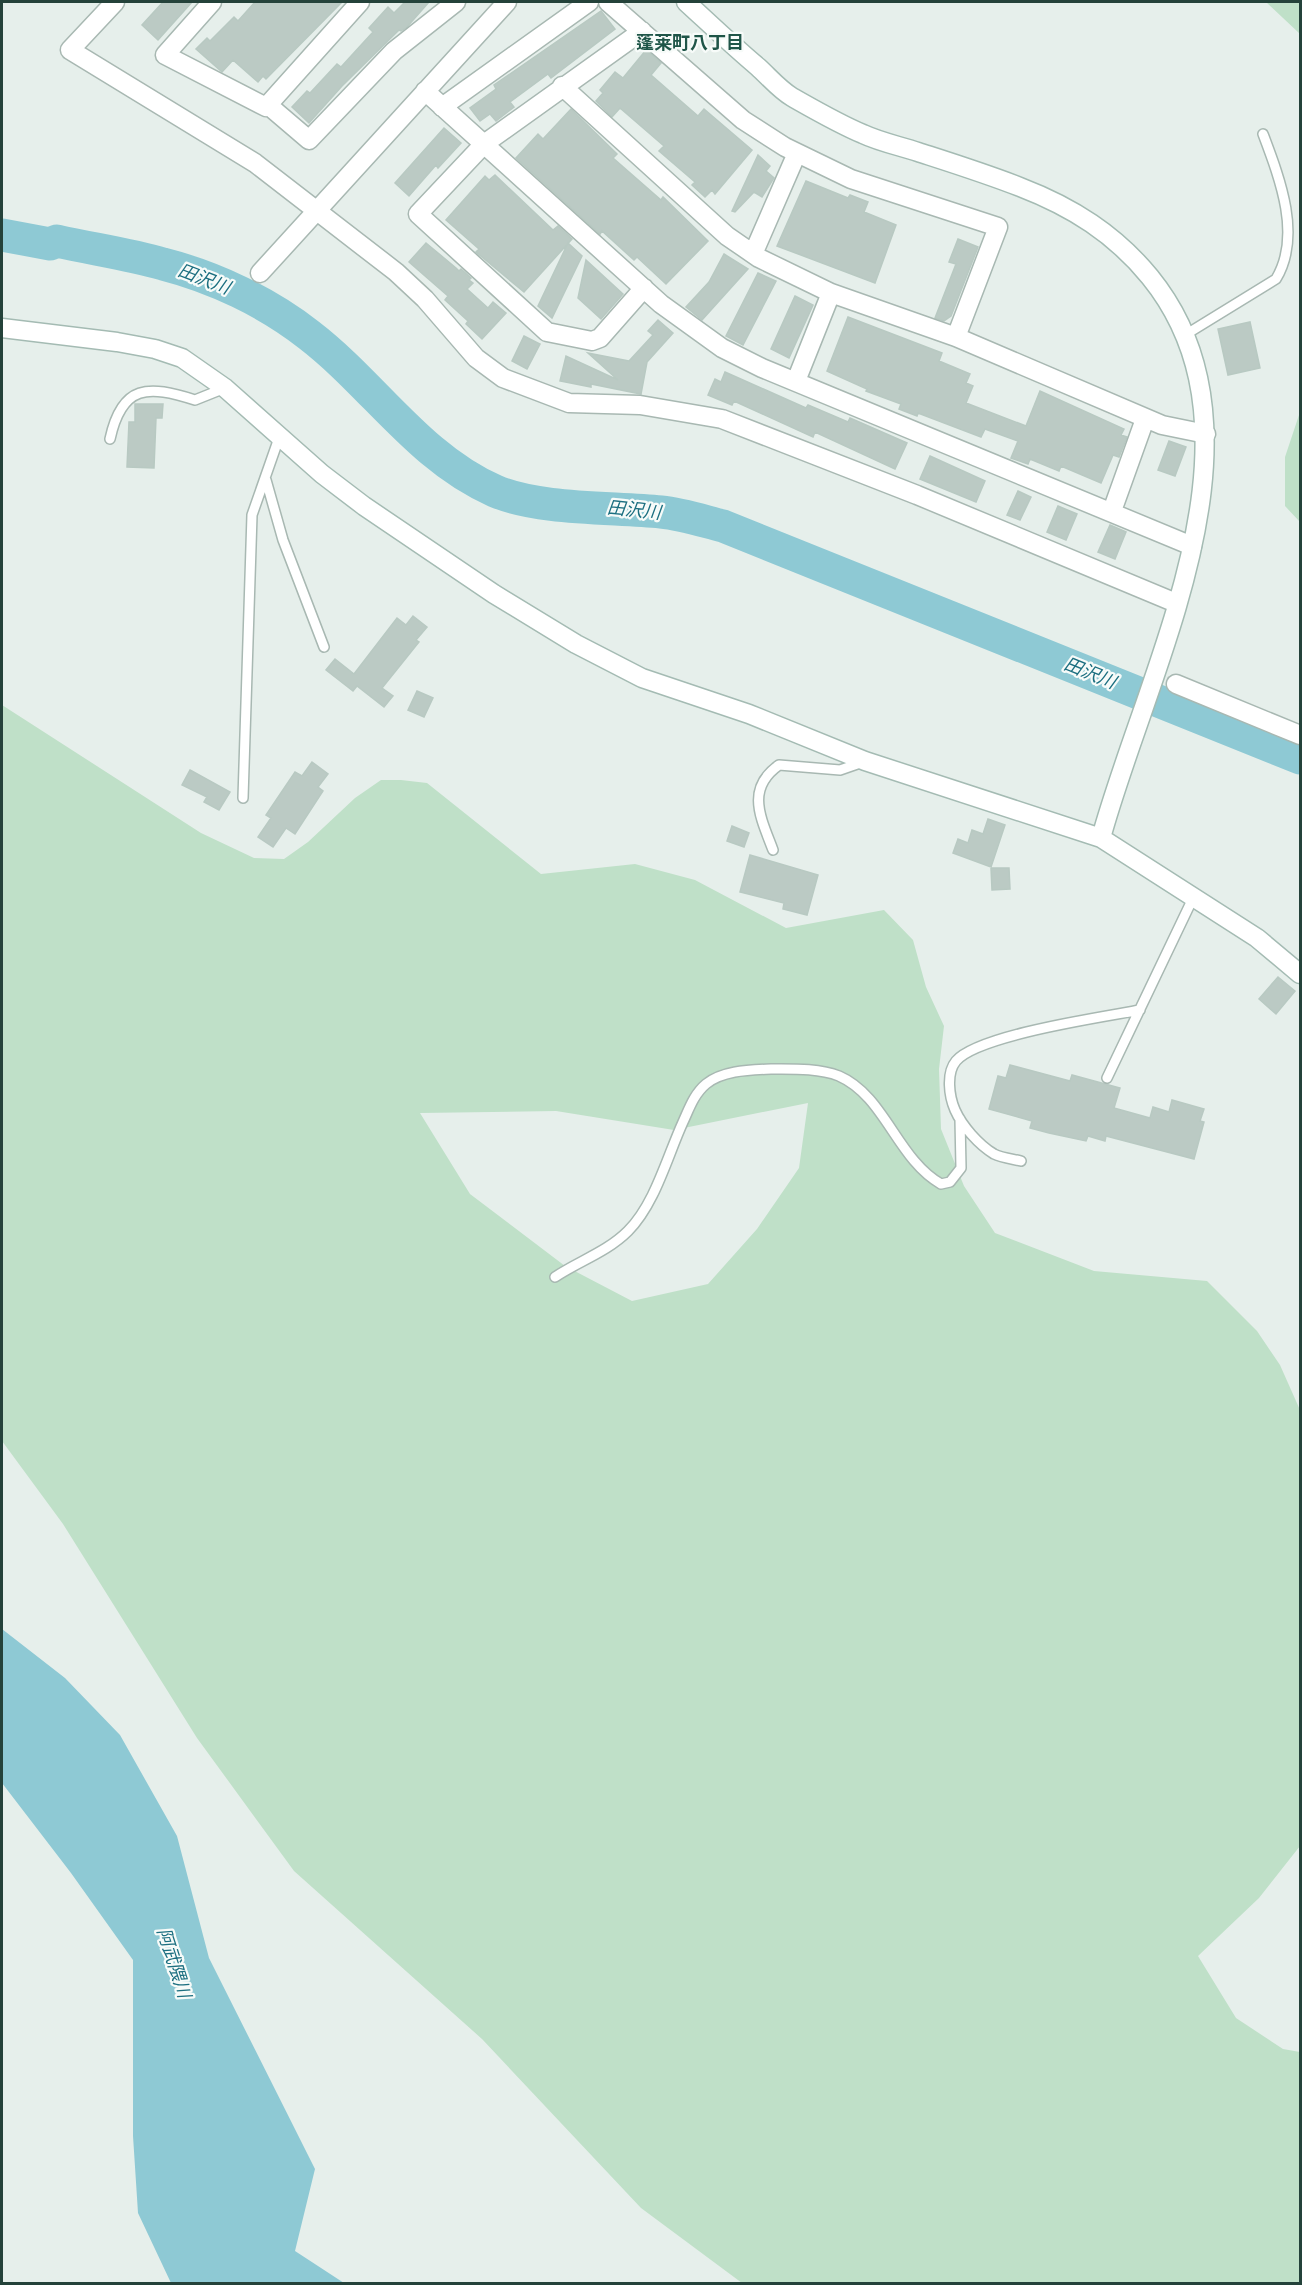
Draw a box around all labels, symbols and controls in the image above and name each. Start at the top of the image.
district label: 蓬莱町八丁目 [636,32,744,54]
water label: 田沢川 [175,259,235,300]
water label: 田沢川 [606,496,664,524]
water label: 田沢川 [1061,653,1121,694]
water label: 阿武隈川 [152,1925,196,2003]

